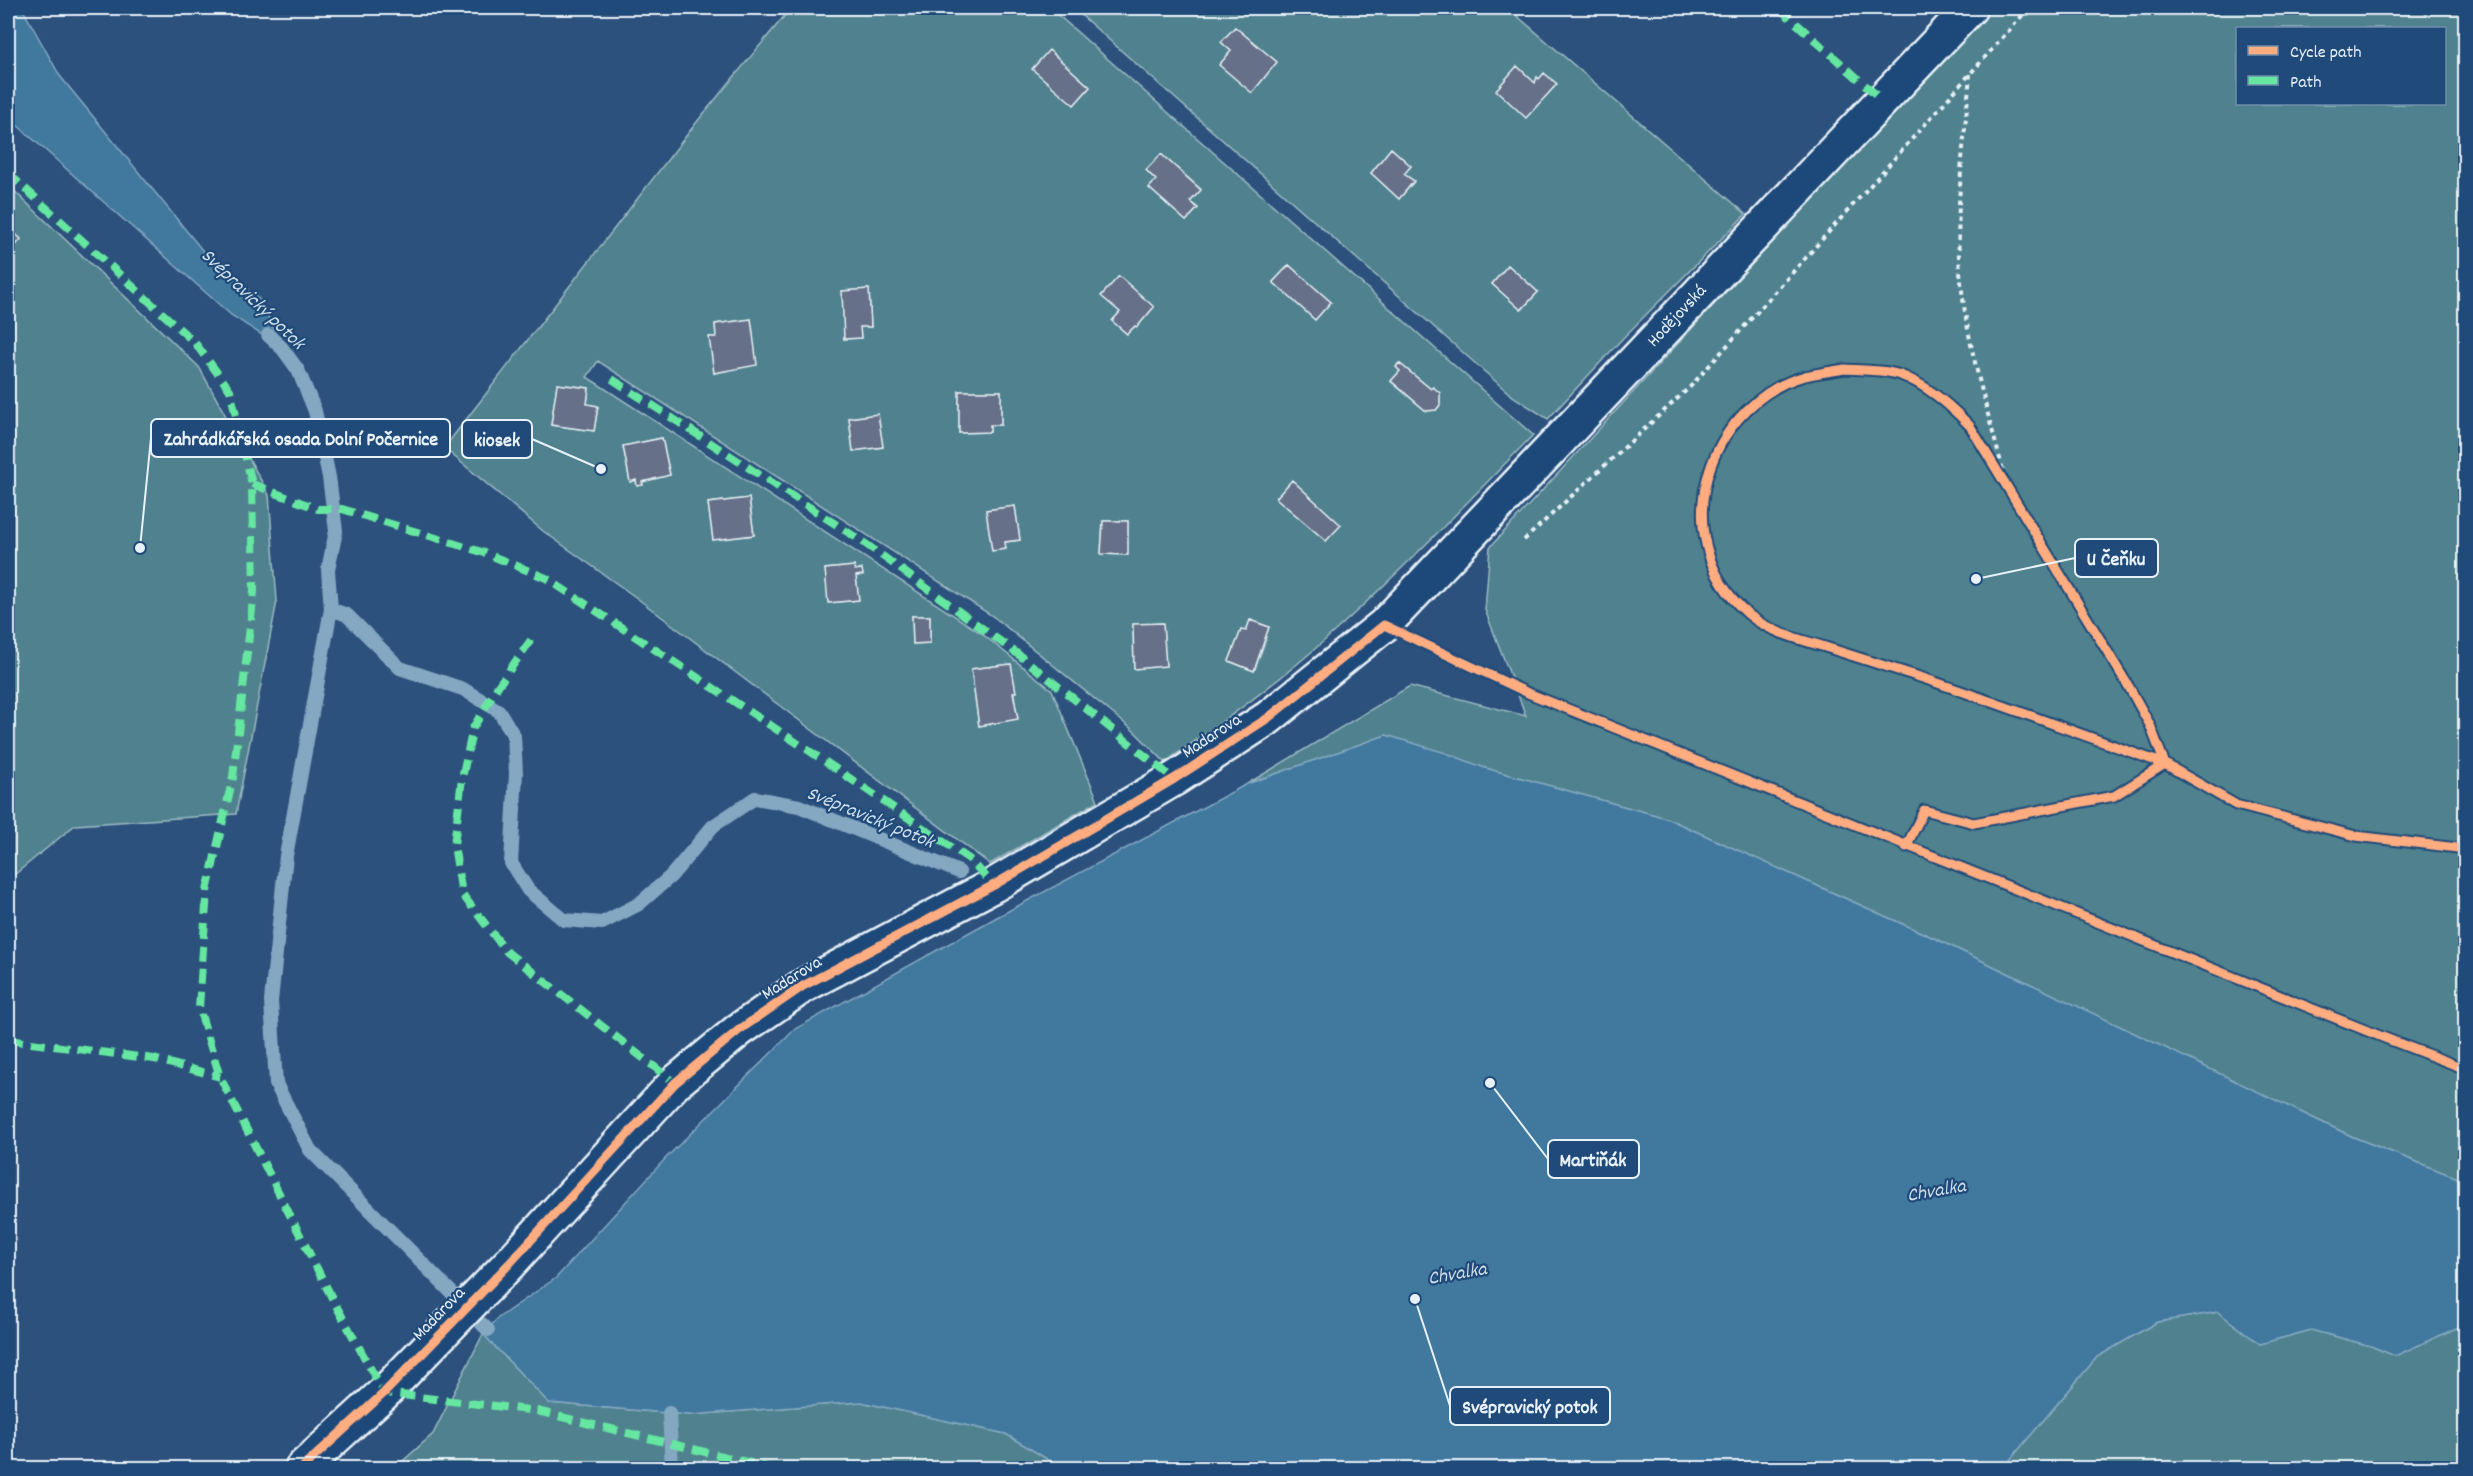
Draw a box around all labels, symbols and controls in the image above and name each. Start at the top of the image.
legend [2236,27,2446,105]
text: Cycle path [2290,41,2361,66]
text: Path [2290,71,2322,96]
water label: Svépravický potok [194,243,312,358]
street label: Hodějovská [1642,280,1713,354]
callout: Zahrádkářská osada Dolní Počernice [151,419,450,457]
callout: kiosek [462,420,532,458]
text: Zahrádkářská osada Dolní Počernice [164,427,438,455]
text: kiosek [474,428,520,456]
callout: U Čeňku [2075,539,2158,577]
text: U Čeňku [2087,547,2145,575]
street label: Madarova [1178,708,1248,766]
water label: Svépravický potok [802,780,940,858]
street label: Madarova [757,951,828,1007]
callout: Martiňák [1548,1140,1639,1178]
text: Martiňák [1560,1148,1626,1176]
water label: Chvalka [1905,1173,1970,1211]
water label: Chvalka [1426,1256,1491,1294]
street label: Madarova [408,1282,472,1347]
callout: Svépravický potok [1450,1387,1610,1425]
text: Svépravický potok [1462,1395,1598,1423]

